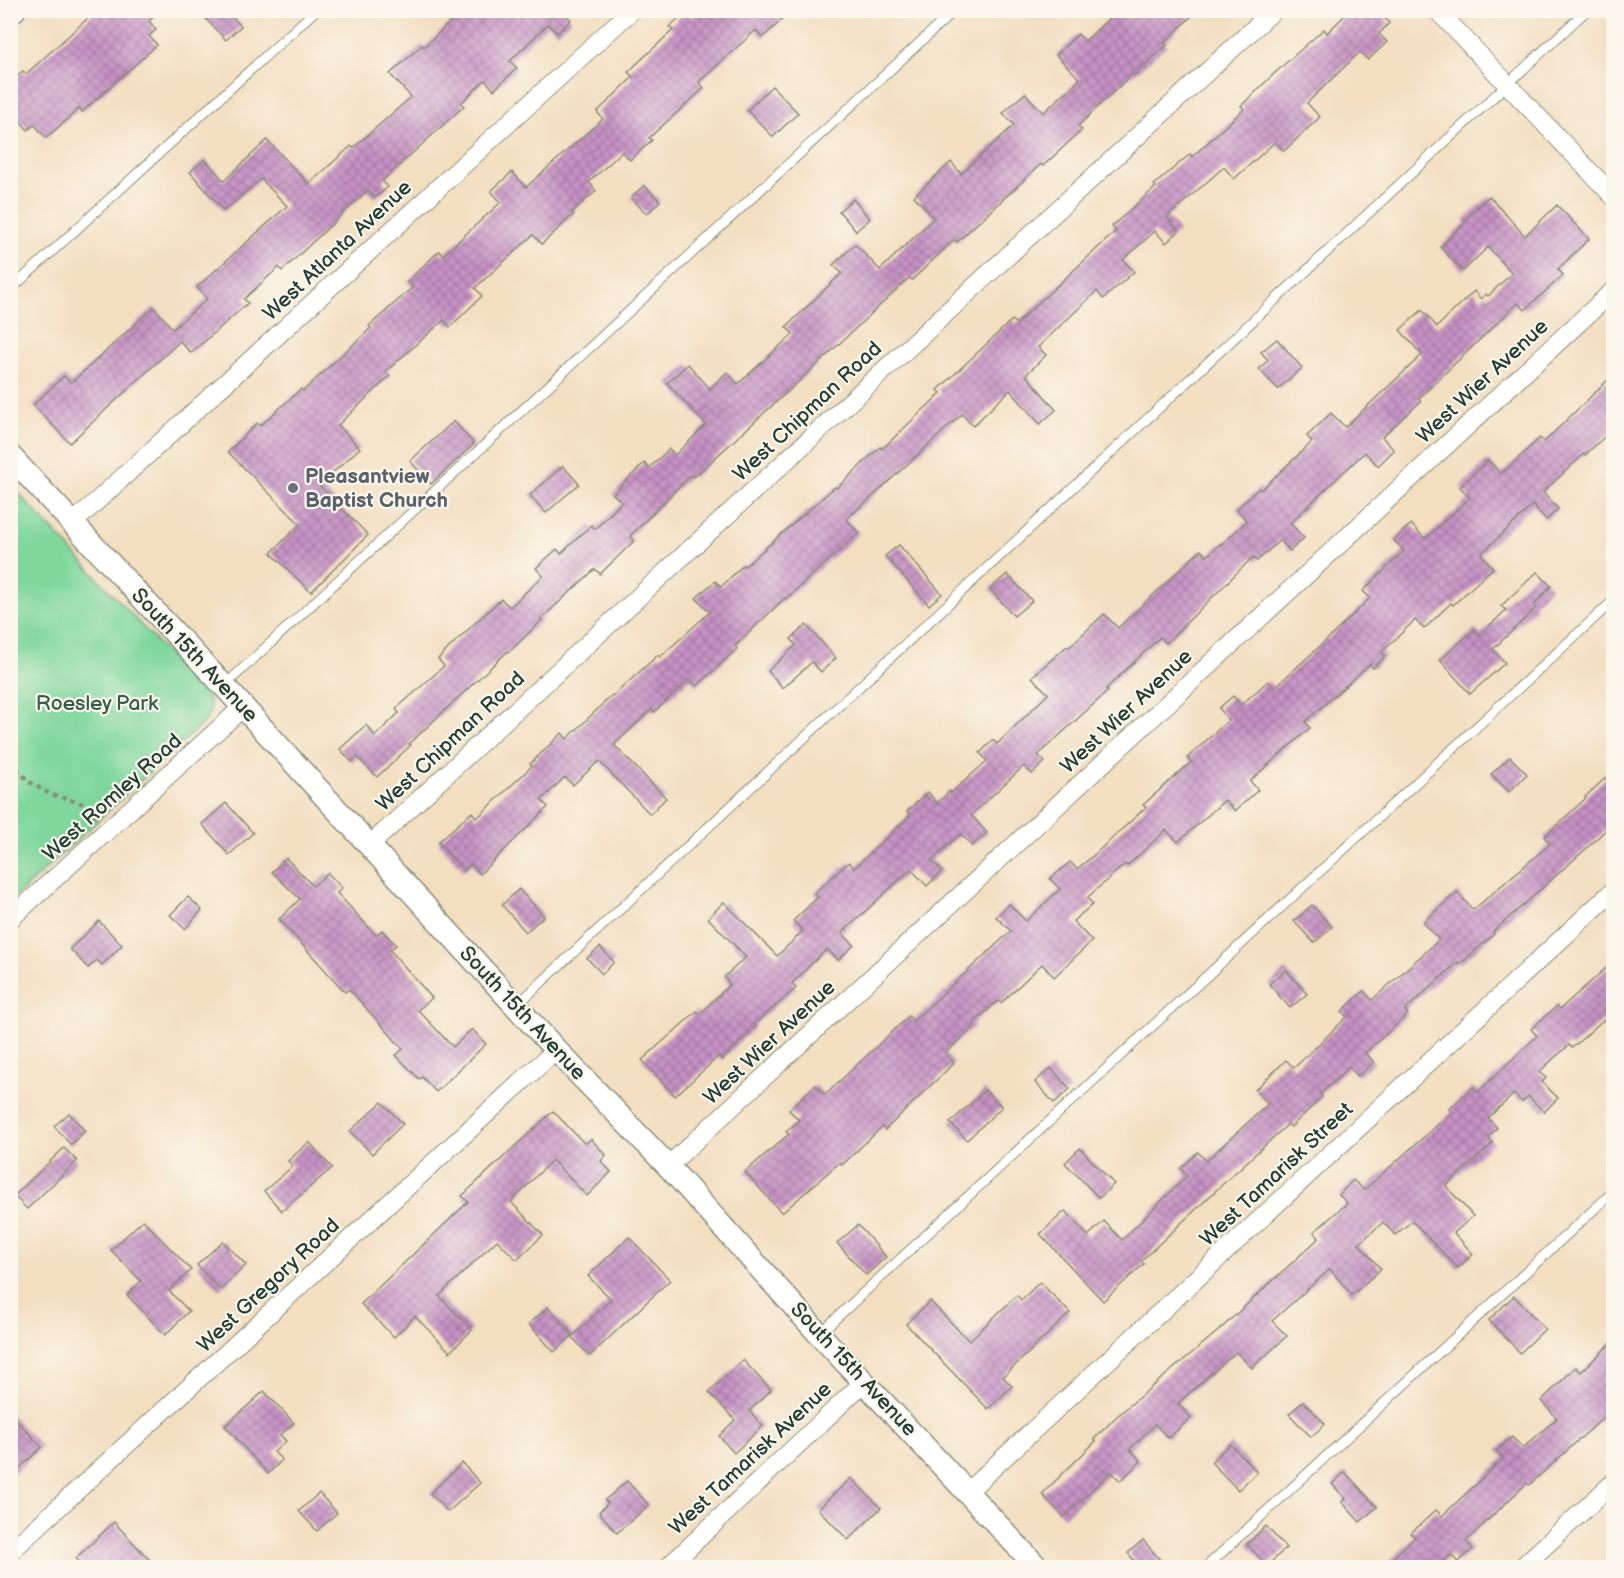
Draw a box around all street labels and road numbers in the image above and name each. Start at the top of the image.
street label: West Atlanta Avenue [258,175,417,326]
street label: West Wier Avenue [1411,314,1554,449]
street label: West Chipman Road [728,336,887,487]
street label: South 15th Avenue [126,583,263,728]
street label: West Wier Avenue [1055,644,1198,779]
street label: West Chipman Road [371,666,530,817]
street label: West Romley Road [38,728,187,866]
street label: South 15th Avenue [454,941,591,1086]
street label: West Wier Avenue [698,975,841,1110]
street label: West Tamarisk Street [1195,1097,1358,1252]
street label: West Gregory Road [192,1213,345,1358]
street label: South 15th Avenue [785,1297,922,1442]
street label: West Tamarisk Avenue [664,1377,837,1540]

